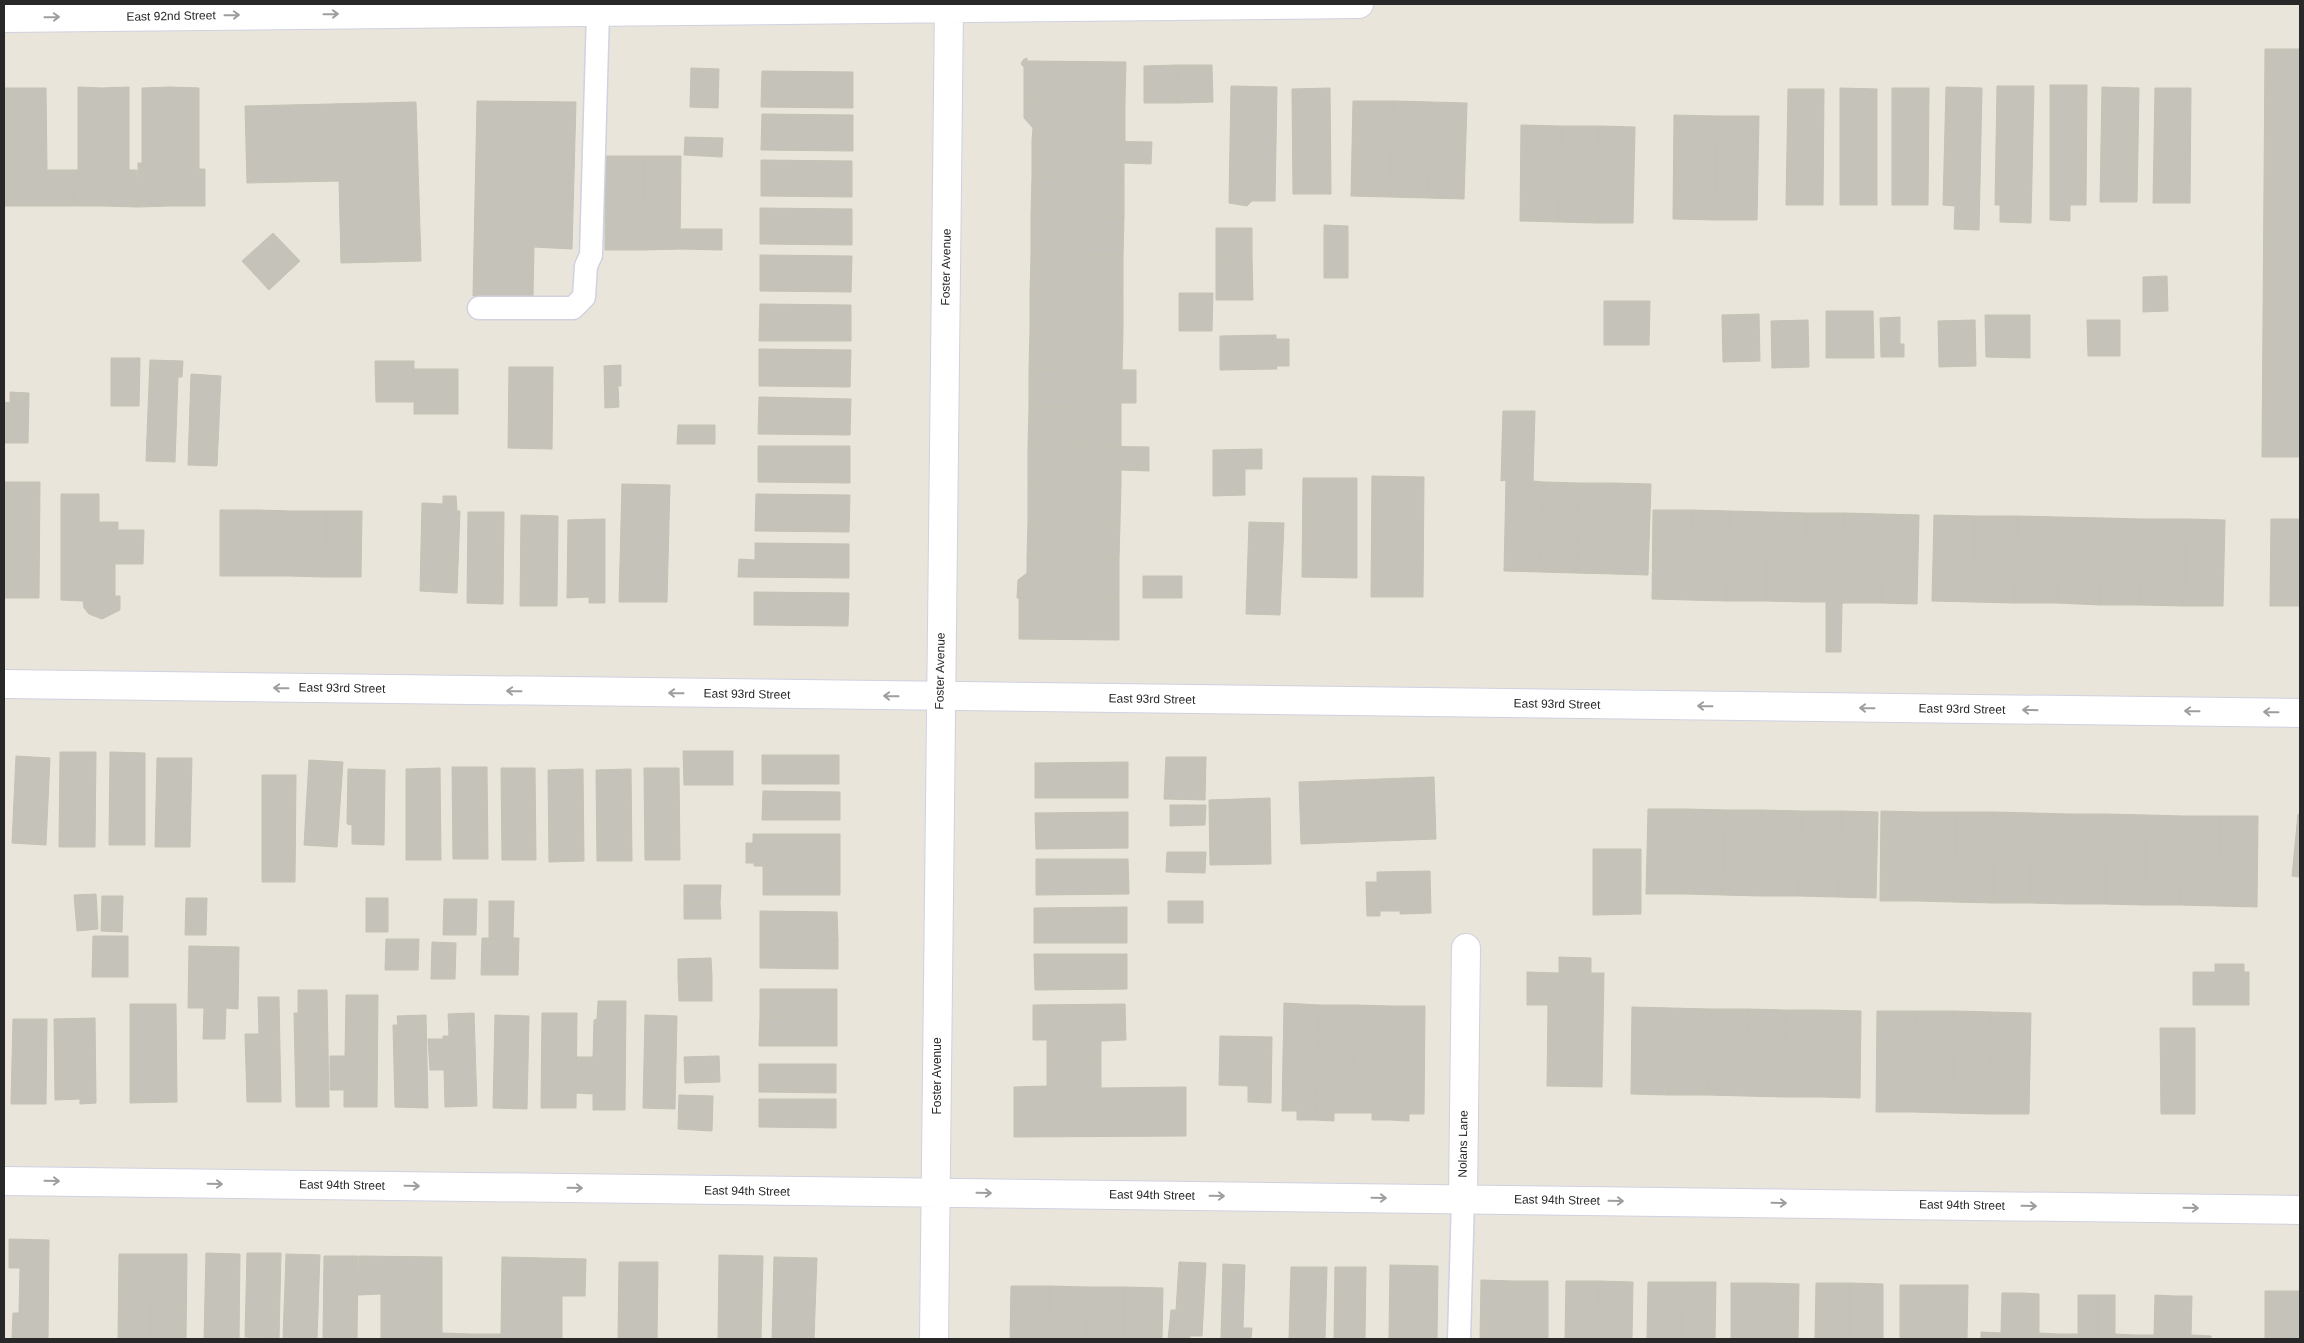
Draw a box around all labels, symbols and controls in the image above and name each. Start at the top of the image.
street label: East 92nd Street [126,8,216,24]
one-way arrow [323,9,339,19]
one-way arrow [224,10,240,20]
one-way arrow [44,12,60,22]
street label: Foster Avenue [938,228,954,306]
street label: Foster Avenue [932,632,948,710]
street label: East 93rd Street [299,680,386,696]
one-way arrow [274,683,290,692]
one-way arrow [506,686,522,696]
street label: East 93rd Street [704,686,791,702]
one-way arrow [669,688,685,698]
one-way arrow [884,691,900,700]
street label: East 93rd Street [1109,691,1196,707]
street label: East 93rd Street [1514,696,1601,712]
one-way arrow [1697,701,1713,711]
street label: East 93rd Street [1919,701,2006,717]
one-way arrow [1859,703,1876,713]
one-way arrow [2022,705,2038,714]
one-way arrow [2184,706,2200,716]
one-way arrow [2263,707,2279,717]
street label: Foster Avenue [930,1037,944,1115]
street label: Nolans Lane [1455,1110,1471,1178]
one-way arrow [44,1177,60,1186]
street label: East 94th Street [299,1177,386,1193]
one-way arrow [207,1179,223,1188]
one-way arrow [404,1181,420,1191]
one-way arrow [566,1183,583,1193]
street label: East 94th Street [704,1183,791,1199]
street label: East 94th Street [1109,1187,1196,1203]
one-way arrow [976,1189,992,1198]
one-way arrow [1208,1191,1225,1201]
street label: East 94th Street [1514,1192,1601,1208]
one-way arrow [1371,1193,1387,1203]
one-way arrow [1608,1196,1624,1205]
street label: East 94th Street [1919,1197,2006,1213]
one-way arrow [1770,1198,1787,1208]
one-way arrow [2020,1201,2037,1211]
one-way arrow [2182,1203,2199,1213]

